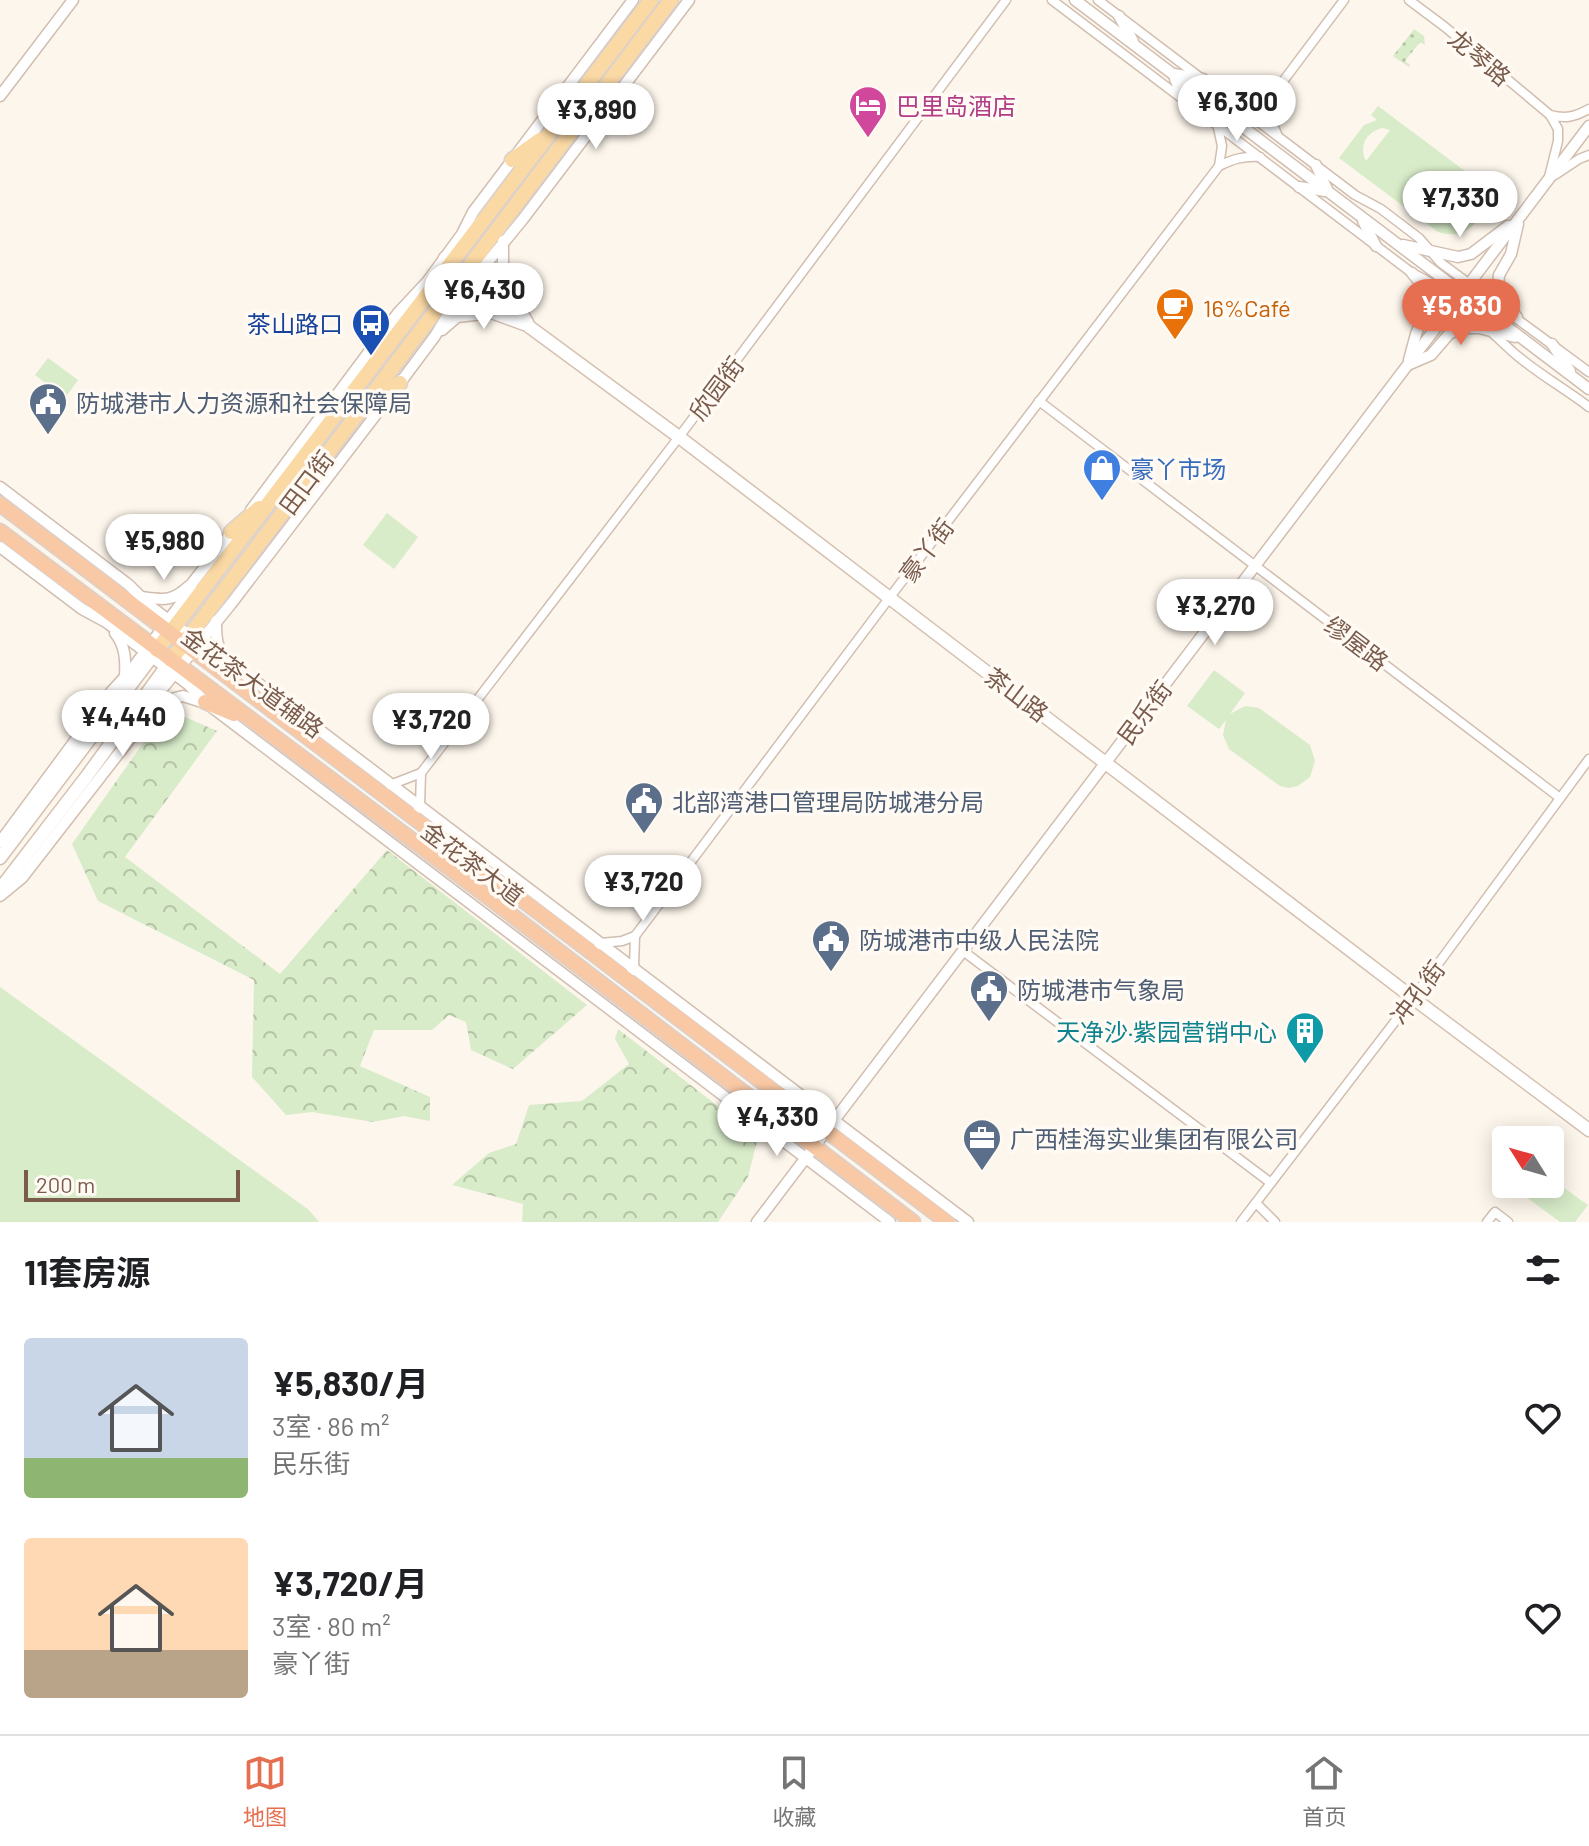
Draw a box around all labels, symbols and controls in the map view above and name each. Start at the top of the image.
street label: 龙琴路 [1443,23,1517,91]
pin: ¥6,300 [1172,75,1302,143]
pin: ¥3,890 [531,83,661,151]
hotel icon: 巴里岛酒店 [847,84,889,139]
text: ¥6,300 [1196,85,1278,116]
place label: 巴里岛酒店 [896,91,1016,120]
text: ¥3,890 [555,93,637,124]
pin: ¥7,330 [1395,171,1525,239]
text: ¥7,330 [1421,181,1499,212]
pin: ¥6,430 [419,263,549,331]
text: ¥6,430 [442,273,526,304]
pin: ¥5,830 [1396,279,1526,347]
cafe icon: 16%Café [1154,286,1196,341]
text: ¥5,830 [1420,289,1502,320]
place label: 16%Café [1203,293,1291,322]
bus stop icon: 茶山路口 [350,302,392,357]
place label: 茶山路口 [247,309,343,338]
street label: 欣园街 [683,351,749,425]
public building icon: 防城港市人力资源和社会保障局 [27,381,69,436]
place label: 防城港市人力资源和社会保障局 [76,388,412,417]
street label: 田口街 [273,445,339,519]
shop icon: 豪丫市场 [1081,447,1123,502]
place label: 豪丫市场 [1130,454,1226,483]
street label: 豪丫街 [893,513,959,587]
pin: ¥5,980 [99,514,229,582]
text: ¥5,980 [123,524,205,555]
pin: ¥3,270 [1150,579,1280,647]
text: ¥3,270 [1174,589,1256,620]
street label: 缪屋路 [1320,610,1394,676]
street label: 金花茶大道辅路 [177,621,329,743]
street label: 茶山路 [980,661,1054,727]
street label: 民乐街 [1111,675,1177,749]
pin: ¥4,440 [58,690,188,758]
pin: ¥3,720 [366,693,496,761]
text: ¥4,440 [80,700,166,731]
text: ¥3,720 [390,703,472,734]
public building icon: 北部湾港口管理局防城港分局 [623,780,665,835]
place label: 北部湾港口管理局防城港分局 [672,787,984,816]
street label: 金花茶大道 [416,815,530,911]
pin: ¥3,720 [578,855,708,923]
text: ¥3,720 [602,865,684,896]
public building icon: 防城港市中级人民法院 [810,918,852,973]
place label: 防城港市中级人民法院 [859,925,1099,954]
street label: 冲孔街 [1384,955,1450,1029]
public building icon: 防城港市气象局 [968,968,1010,1023]
place label: 防城港市气象局 [1017,975,1185,1004]
building icon: 天净沙·紫园营销中心 [1284,1010,1326,1065]
place label: 天净沙·紫园营销中心 [1056,1017,1277,1046]
pin: ¥4,330 [712,1090,842,1158]
text: ¥4,330 [735,1100,819,1131]
office icon: 广西桂海实业集团有限公司 [961,1117,1003,1172]
place label: 广西桂海实业集团有限公司 [1010,1124,1298,1153]
north arrow [1492,1126,1564,1198]
map controls [1492,1126,1564,1198]
scale bar [24,1166,240,1202]
text: 200 m [36,1171,95,1197]
icon: filters [1521,1248,1565,1292]
text: 11套房源 [24,1251,150,1292]
text: ¥5,830/月 [272,1362,429,1403]
icon: home [88,1370,184,1466]
icon: heart [1521,1396,1565,1440]
text: 3室 · 86 m² [272,1410,389,1441]
text: 民乐街 [272,1447,350,1478]
text: ¥3,720/月 [272,1562,428,1603]
icon: home [88,1570,184,1666]
icon: heart [1521,1596,1565,1640]
text: 3室 · 80 m² [272,1610,391,1641]
text: 豪丫街 [272,1647,350,1678]
tab: 地图 [243,1751,287,1831]
tab: 收藏 [772,1751,816,1831]
tab: 首页 [1302,1751,1346,1831]

